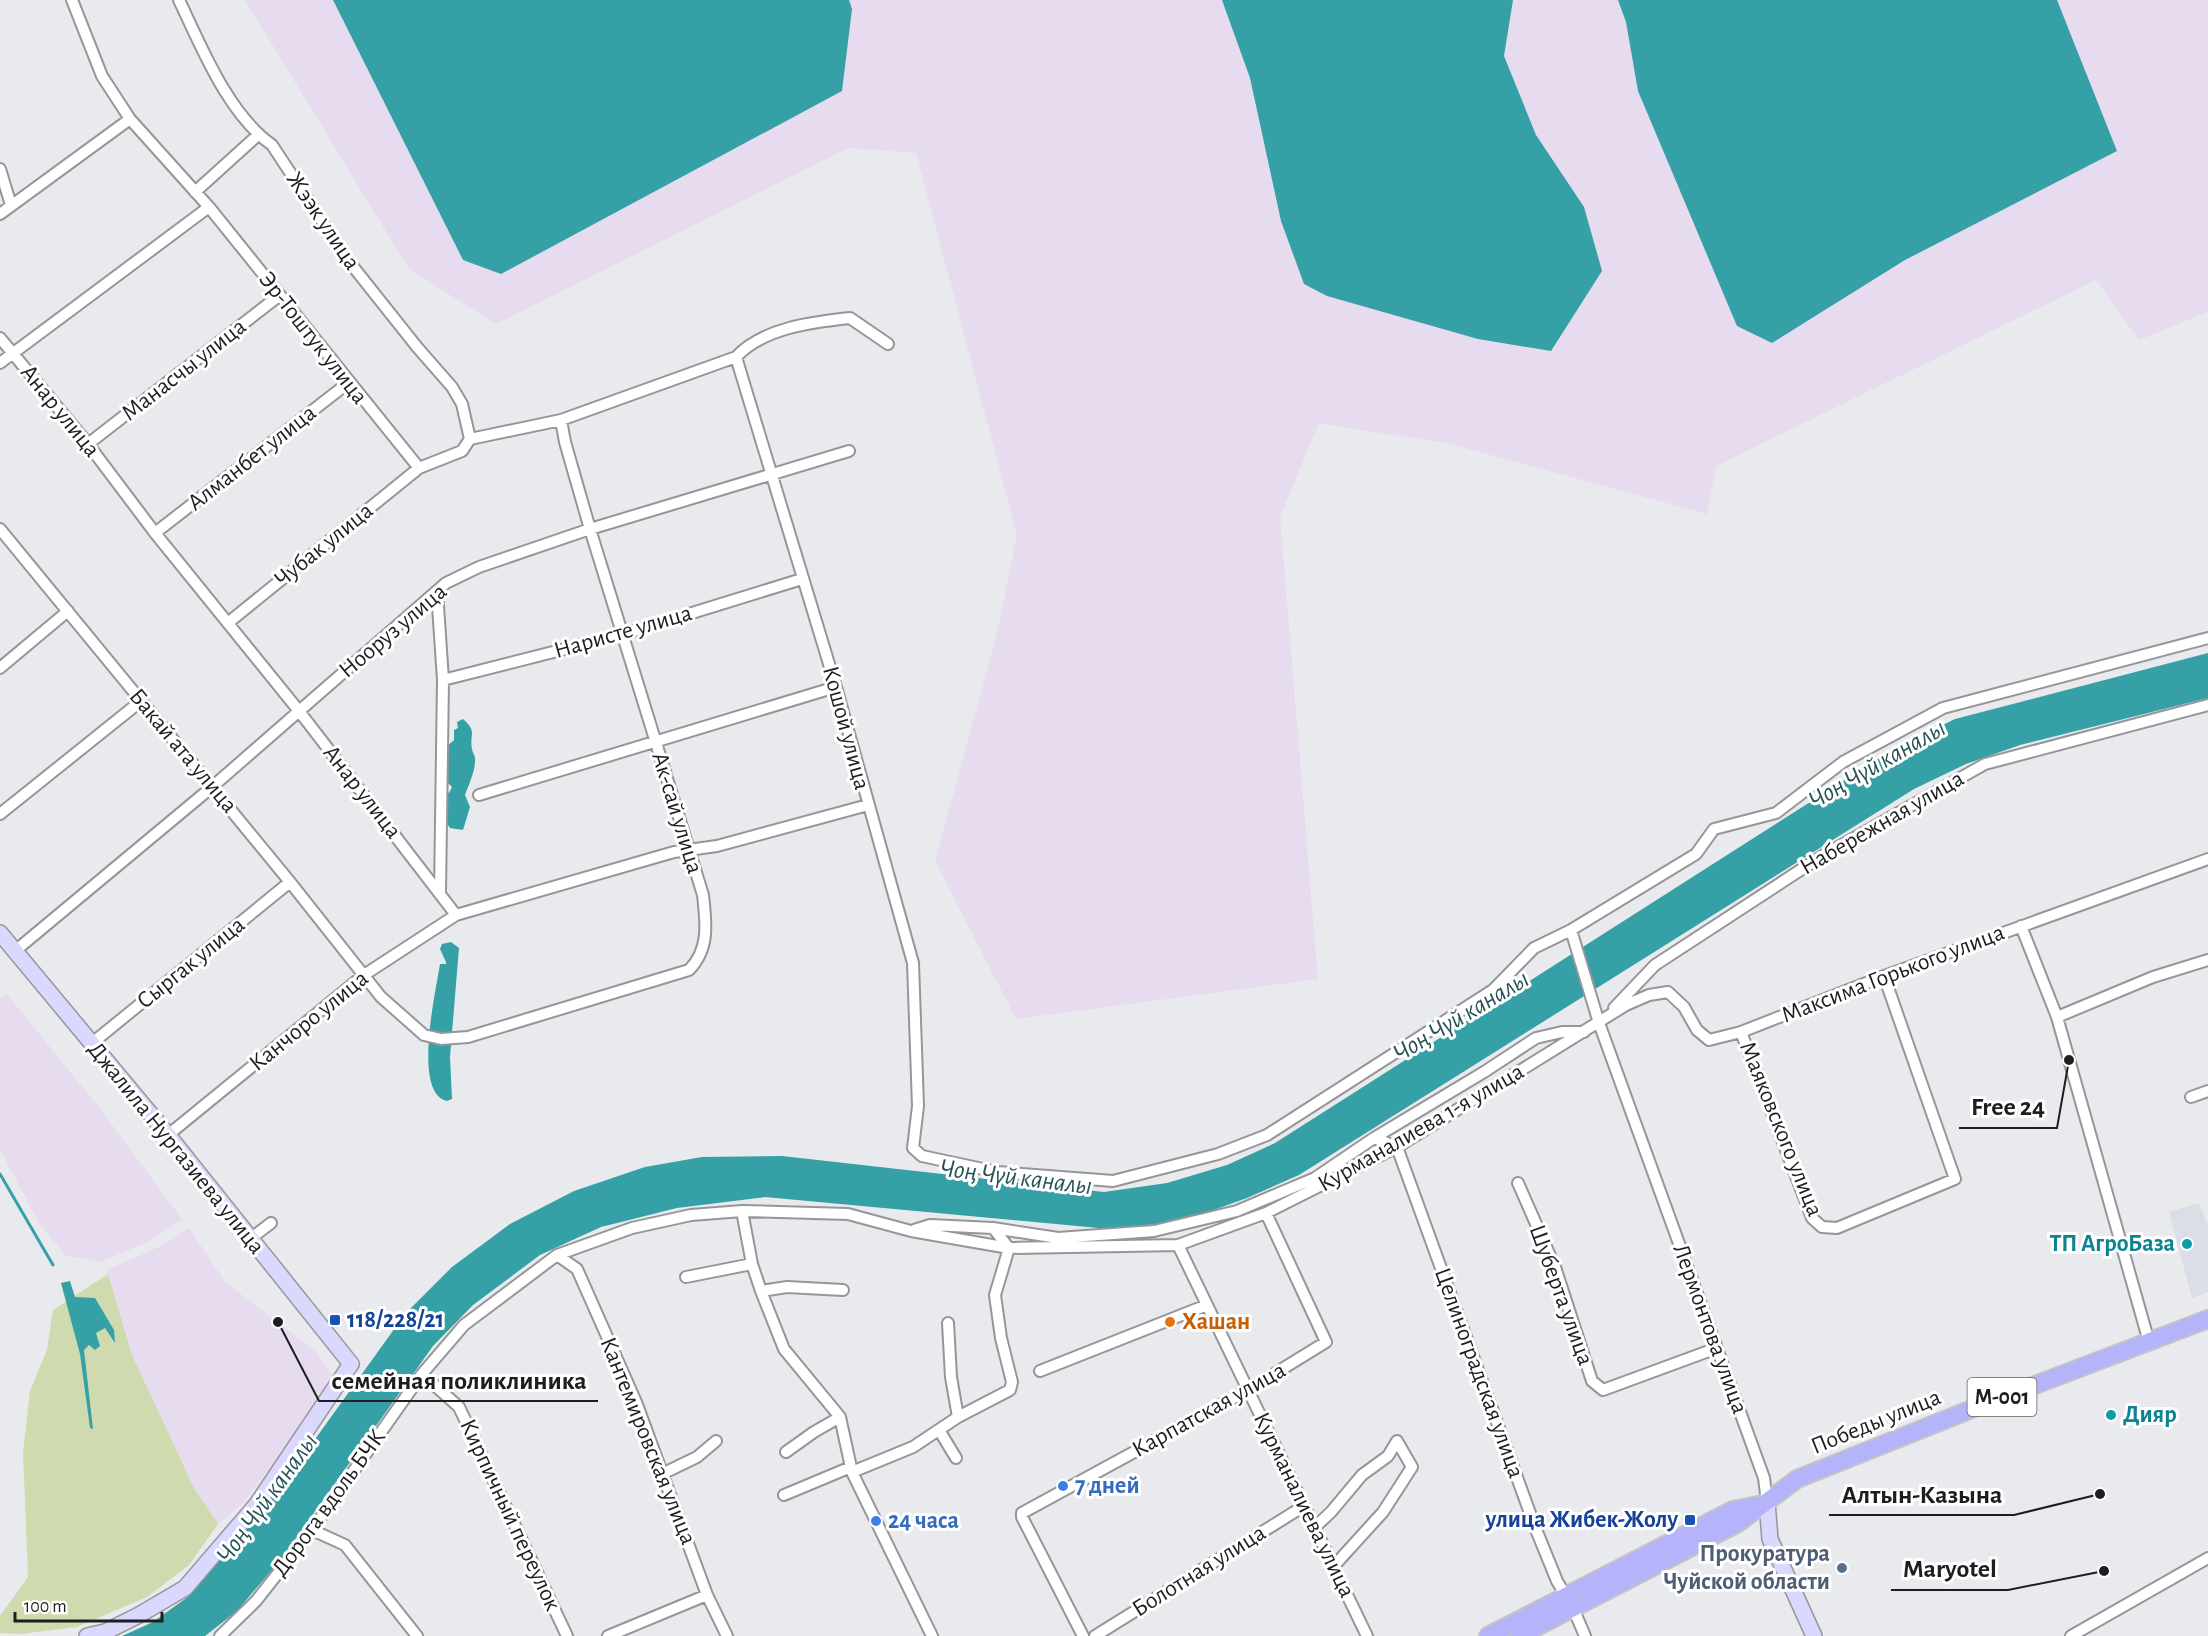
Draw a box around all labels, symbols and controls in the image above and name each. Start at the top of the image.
street label: Жээк улица [282,168,364,274]
street label: Эр-Тоштук улица [254,267,372,409]
street label: Манасчы улица [117,314,251,426]
street label: Анар улица [16,360,104,462]
street label: Алманбет улица [183,401,321,515]
street label: Чубак улица [270,498,378,592]
street label: Нооруз улица [335,579,452,683]
street label: Наристе улица [551,601,695,663]
street label: Кошой улица [818,664,874,792]
street label: Бакай ата улица [124,684,242,818]
water label: Чоң Чүй каналы [1804,714,1950,814]
street label: Анар улица [318,741,406,843]
street label: Ак-сай улица [647,749,707,877]
street label: Набережная улица [1796,766,1968,880]
street label: Сыргак улица [133,912,249,1014]
street label: Максима Горького улица [1778,920,2008,1028]
water label: Чоң Чүй каналы [1389,965,1533,1067]
street label: Канчоро улица [245,966,373,1076]
street label: Джалила Нургазиева улица [83,1037,269,1259]
street label: Маяковского улица [1735,1038,1827,1220]
street label: Курманалиева 1-я улица [1314,1059,1528,1197]
callout: Free 24 [1959,1084,2057,1128]
text: Free 24 [1971,1094,2045,1120]
water label: Чоң Чүй каналы [938,1155,1094,1199]
street label: Шуберта улица [1524,1222,1598,1368]
place label: ТП АгроБаза [2049,1232,2175,1256]
marker: ТП АгроБаза [2180,1237,2194,1251]
street label: Лермонтова улица [1668,1241,1752,1417]
street label: Целиноградская улица [1430,1265,1528,1481]
place label: 118/228/21 [347,1308,444,1332]
place label: Хашан [1182,1310,1250,1334]
marker: 118/228/21 [328,1313,342,1327]
marker: Хашан [1163,1315,1177,1329]
street label: Кантемировская улица [595,1334,701,1548]
callout: семейная поликлиника [319,1357,598,1401]
street label: Карпатская улица [1128,1358,1290,1462]
text: семейная поликлиника [332,1368,586,1394]
road number: М-001 [1968,1378,2036,1416]
street label: Победы улица [1808,1385,1944,1459]
place label: Дияр [2123,1403,2177,1427]
marker: Дияр [2104,1408,2118,1422]
street label: Курманалиева улица [1249,1409,1359,1601]
street label: Кирпичный переулок [455,1416,565,1614]
street label: Дорога вдоль БЧК [268,1425,390,1581]
water label: Чоң Чүй каналы [211,1428,323,1568]
callout: Алтын-Казына [1829,1471,2014,1515]
place label: 7 дней [1075,1474,1140,1498]
marker: 7 дней [1056,1479,1070,1493]
text: Алтын-Казына [1842,1482,2002,1508]
place label: улица Жибек-Жолу [1485,1508,1678,1532]
place label: 24 часа [888,1509,959,1533]
marker: улица Жибек-Жолу [1683,1513,1697,1527]
marker: 24 часа [869,1514,883,1528]
street label: Болотная улица [1128,1520,1270,1622]
place label: Прокуратура Чуйской области [1663,1542,1830,1594]
callout: Maryotel [1891,1546,2008,1590]
text: Maryotel [1903,1556,1997,1582]
marker: Прокуратура Чуйской области [1835,1561,1849,1575]
scale bar [15,1585,162,1623]
text: 100 m [24,1598,67,1616]

